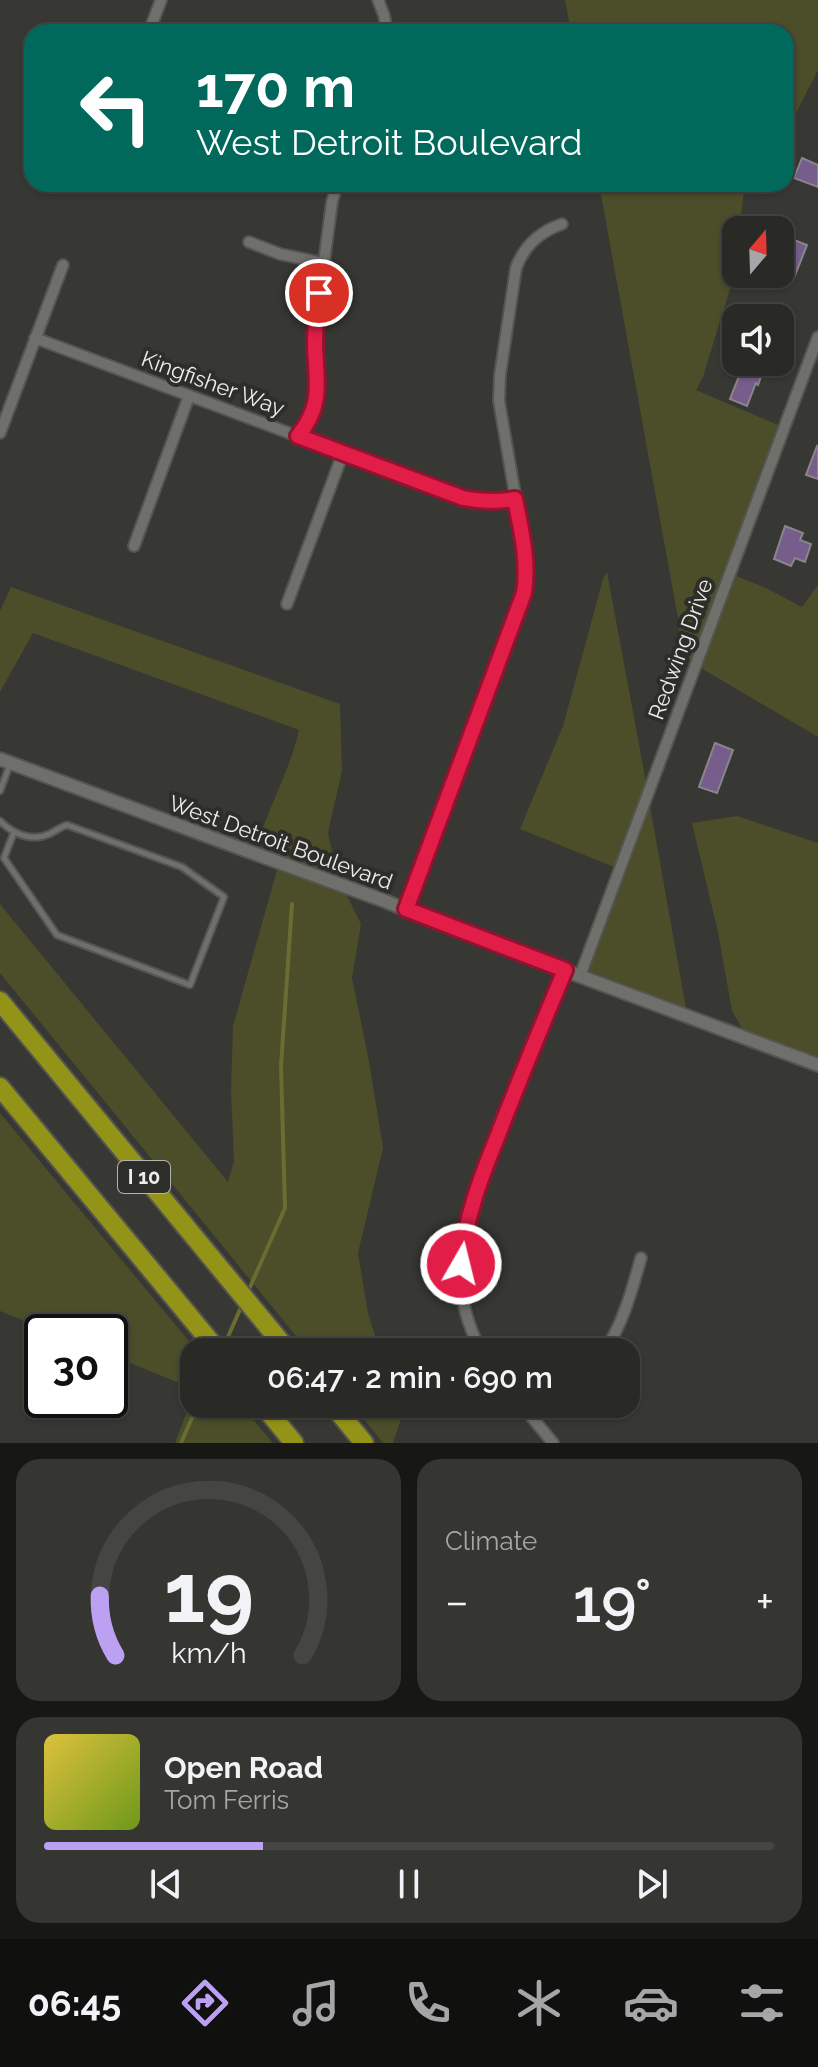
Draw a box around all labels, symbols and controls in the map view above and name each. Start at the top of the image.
text: 170 m [196,54,355,120]
icon: left [64,56,168,160]
text: West Detroit Boulevard [196,121,582,163]
north arrow [722,216,794,288]
map controls [722,216,794,376]
pin [285,259,353,327]
icon: arrive [297,271,341,315]
button: sound [722,304,794,376]
street label: Kingfisher Way [138,345,288,421]
street label: Redwing Drive [643,575,718,723]
street label: West Detroit Boulevard [166,789,396,895]
road number: I 10 [118,1161,170,1193]
position arrow [419,1222,503,1306]
speed limit sign: 30 [24,1314,128,1418]
text: 06:47 · 2 min · 690 m [267,1360,553,1395]
text: Climate [445,1526,537,1556]
text: 19 [163,1544,254,1641]
text: 19° [573,1566,651,1636]
text: − [445,1576,469,1627]
text: + [756,1576,774,1627]
text: km/h [171,1636,246,1670]
text: Open Road [164,1750,323,1785]
text: Tom Ferris [164,1785,289,1815]
icon: previous [144,1862,188,1906]
icon: pause [387,1862,431,1906]
icon: next [630,1862,674,1906]
icon: directions [177,1975,233,2031]
icon: music [288,1975,344,2031]
icon: phone [400,1975,456,2031]
icon: climate [511,1975,567,2031]
icon: car [623,1975,679,2031]
icon: filters [734,1975,790,2031]
text: 06:45 [28,1982,121,2024]

